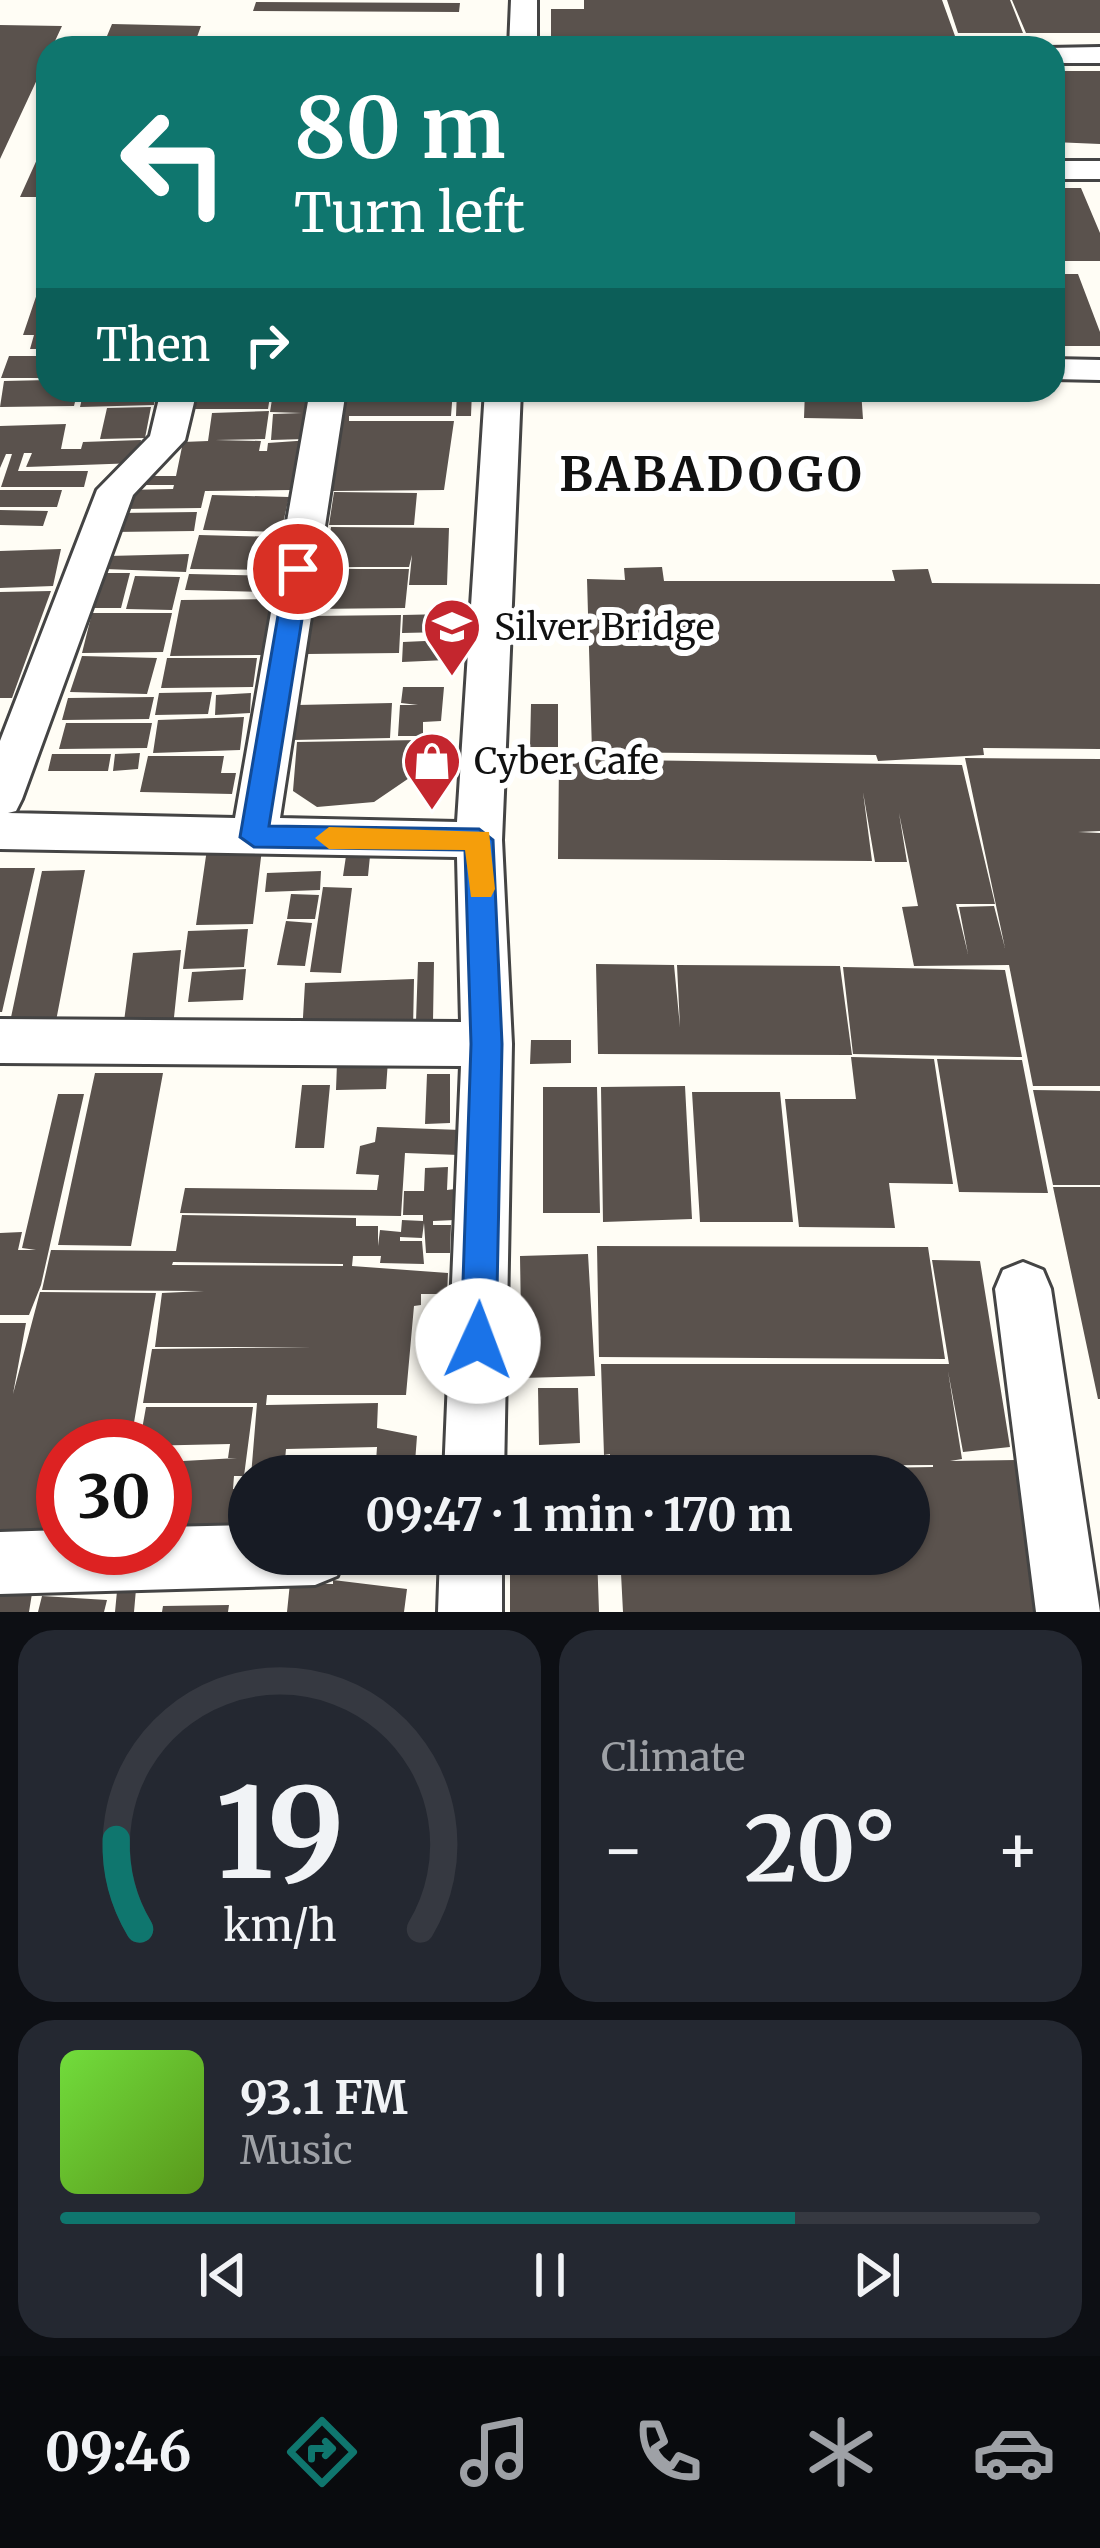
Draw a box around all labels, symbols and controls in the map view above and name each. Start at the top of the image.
text: 80 m [294,75,506,181]
icon: left [96,84,252,240]
text: Turn left [294,179,525,247]
icon: right [234,312,300,378]
text: Then [96,317,210,373]
district label: BABADOGO [559,444,865,504]
pin [247,518,349,620]
icon: arrive [265,536,331,602]
school or university icon: Silver Bridge [421,596,483,678]
place label: Silver Bridge [494,605,714,650]
shop icon: Cyber Cafe [401,730,463,812]
place label: Cyber Cafe [474,739,659,784]
position arrow [415,1278,541,1404]
speed limit sign: 30 [36,1419,192,1575]
text: 09:47 · 1 min · 170 m [365,1487,793,1543]
text: Climate [601,1733,745,1782]
text: 19 [215,1755,344,1912]
text: 20° [744,1792,897,1906]
text: − [601,1808,645,1891]
text: + [996,1808,1040,1891]
text: km/h [223,1899,336,1953]
text: 93.1 FM [240,2070,408,2126]
text: Music [240,2126,353,2175]
icon: previous [190,2242,256,2308]
icon: pause [517,2242,583,2308]
icon: next [844,2242,910,2308]
icon: directions [280,2410,364,2494]
icon: music [453,2410,537,2494]
icon: phone [626,2410,710,2494]
icon: climate [799,2410,883,2494]
icon: car [972,2410,1056,2494]
text: 09:46 [44,2418,191,2486]

